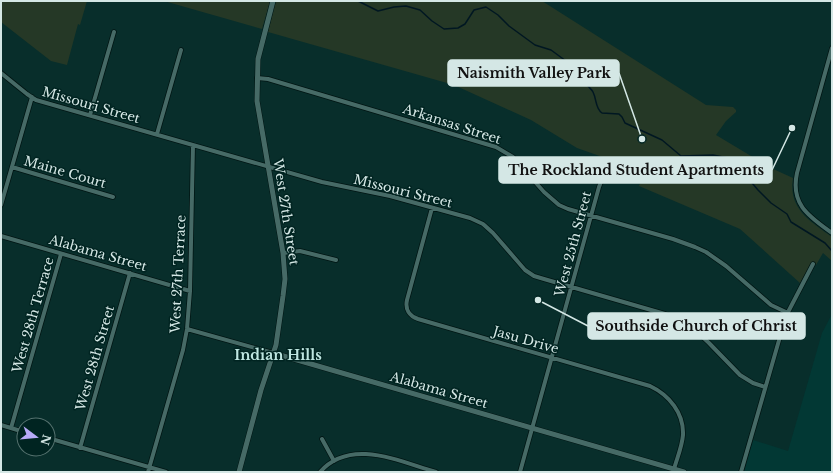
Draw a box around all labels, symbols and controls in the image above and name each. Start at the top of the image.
callout: Naismith Valley Park [448,60,619,86]
text: Naismith Valley Park [457,64,612,82]
street label: Missouri Street [40,83,142,127]
street label: Arkansas Street [400,100,503,148]
street label: Maine Court [22,152,108,192]
street label: West 27th Street [269,157,303,267]
callout: The Rockland Student Apartments [499,157,772,183]
text: The Rockland Student Apartments [508,161,765,179]
street label: Missouri Street [352,171,454,211]
street label: West 25th Street [551,189,595,300]
street label: West 27th Terrace [166,214,190,335]
street label: Alabama Street [46,231,149,275]
street label: West 28th Terrace [8,255,58,376]
street label: West 28th Street [72,303,118,414]
callout: Southside Church of Christ [588,313,805,339]
text: Southside Church of Christ [595,317,797,335]
street label: Jasu Drive [489,322,561,357]
district label: Indian Hills [234,346,322,364]
street label: Alabama Street [387,368,490,412]
north arrow [16,417,56,457]
text: N [37,433,54,447]

